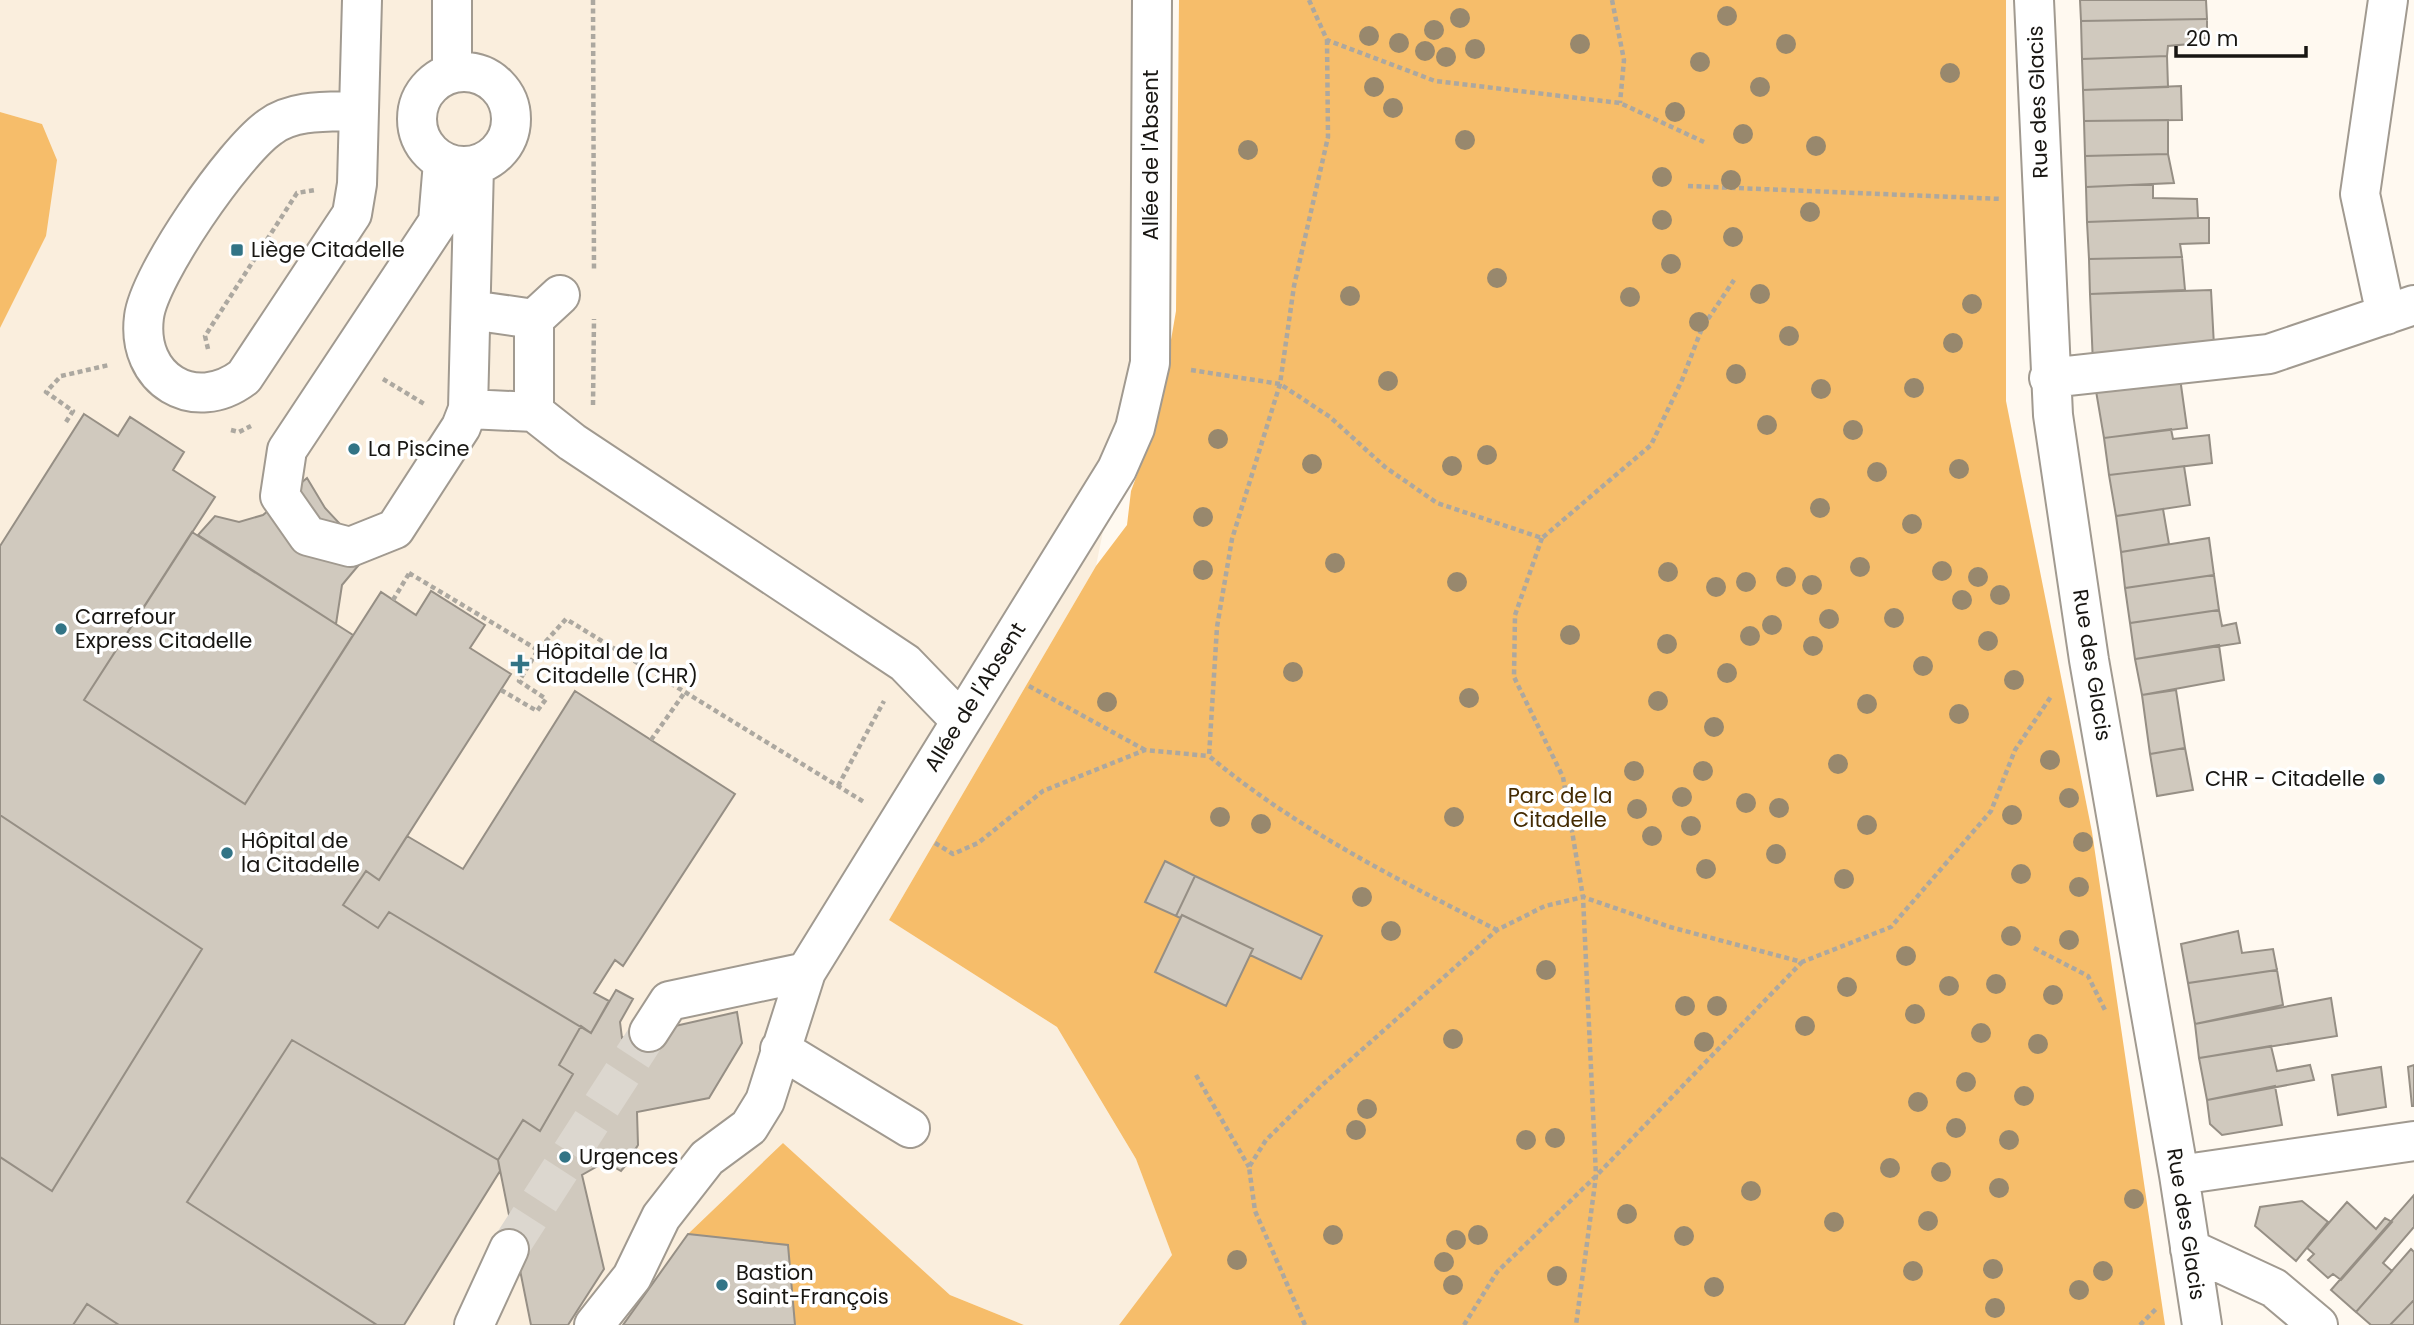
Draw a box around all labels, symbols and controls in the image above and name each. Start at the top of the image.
scale bar [2176,14,2306,58]
text: 20 m [2186,24,2239,53]
street label: Rue des Glacis [2020,25,2055,179]
street label: Allée de l'Absent [1136,70,1165,240]
place label: Liège Citadelle [251,235,405,264]
marker: Liège Citadelle [229,242,245,258]
place label: La Piscine [368,434,470,463]
marker: La Piscine [346,441,362,457]
street label: Rue des Glacis [2066,587,2119,743]
place label: Carrefour Express Citadelle [75,602,252,655]
street label: Allée de l'Absent [917,617,1032,777]
marker: Carrefour Express Citadelle [53,621,69,637]
place label: Hôpital de la Citadelle (CHR) [536,637,698,690]
marker: Hôpital de la Citadelle (CHR) [510,654,530,674]
place label: CHR - Citadelle [2205,764,2365,793]
marker: CHR - Citadelle [2371,771,2387,787]
park label: Parc de la Citadelle [1508,781,1612,834]
place label: Hôpital de la Citadelle [241,826,360,879]
marker: Hôpital de la Citadelle [219,845,235,861]
place label: Urgences [579,1142,678,1171]
street label: Rue des Glacis [2160,1146,2213,1302]
marker: Urgences [557,1149,573,1165]
place label: Bastion Saint-François [736,1258,889,1311]
marker: Bastion Saint-François [714,1277,730,1293]

